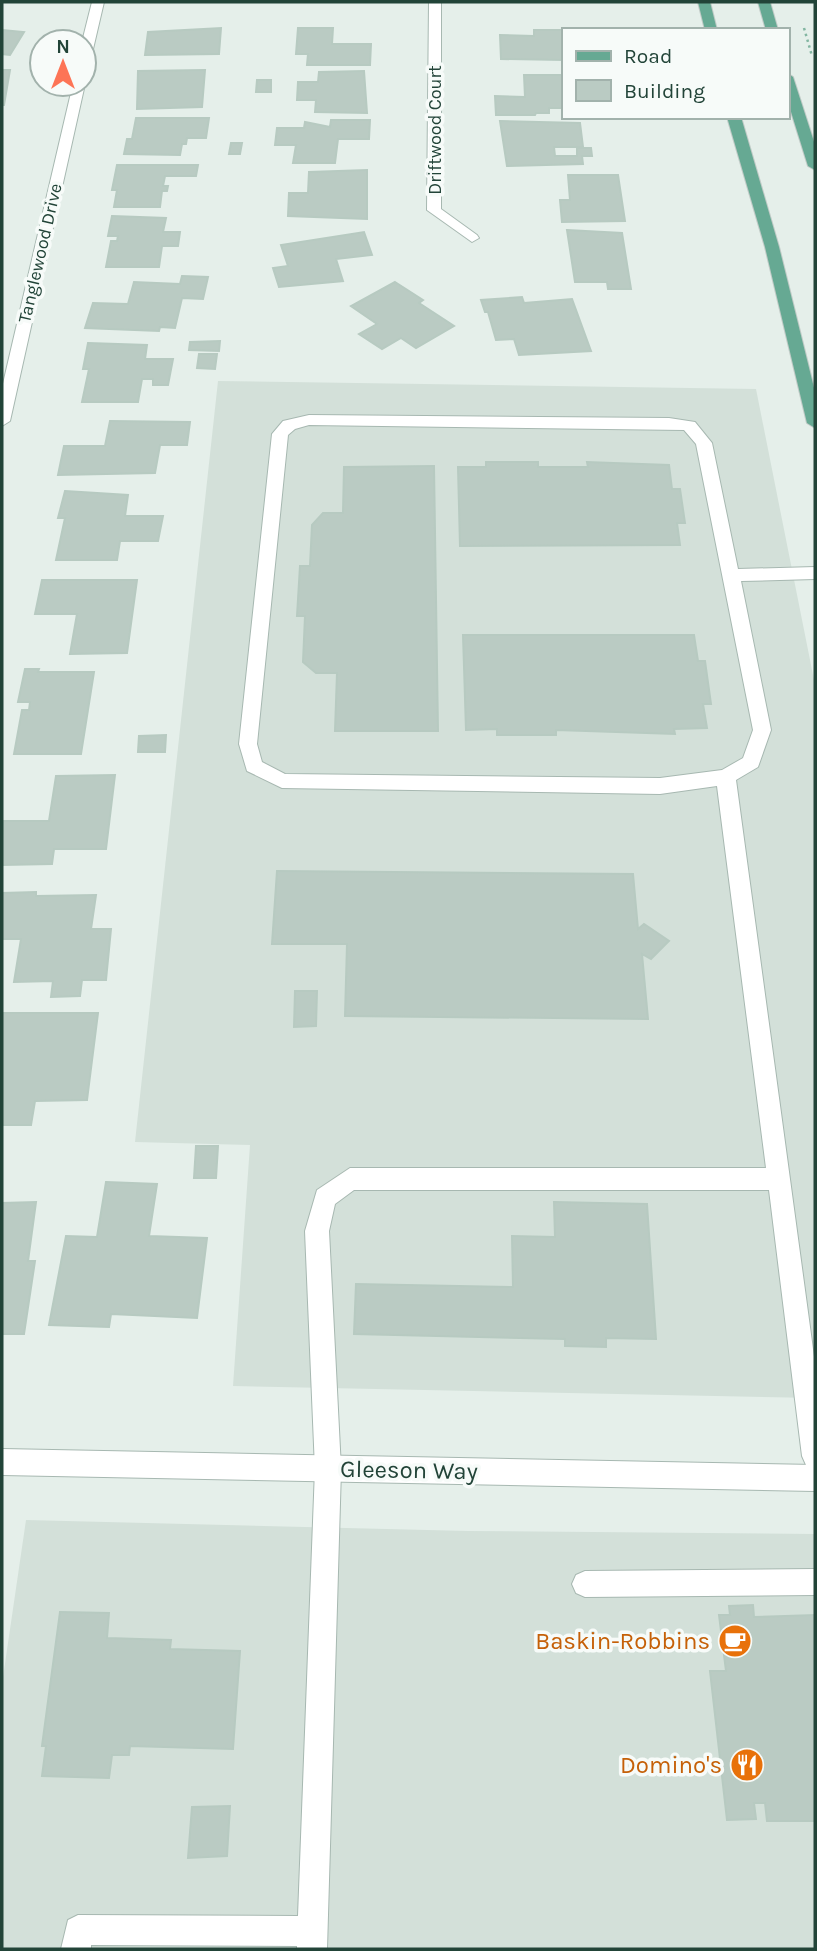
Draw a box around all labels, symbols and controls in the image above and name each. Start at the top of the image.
north arrow [28,28,98,98]
legend [562,28,789,119]
text: N [56,36,70,58]
text: Road [624,44,672,68]
street label: Driftwood Court [424,65,446,195]
text: Building [624,79,705,103]
street label: Tanglewood Drive [13,181,67,325]
street label: Gleeson Way [340,1455,478,1485]
cafe icon: Baskin-Robbins [716,1622,754,1660]
place label: Baskin-Robbins [535,1627,710,1655]
restaurant icon: Domino's [728,1746,766,1784]
place label: Domino's [620,1751,722,1779]

